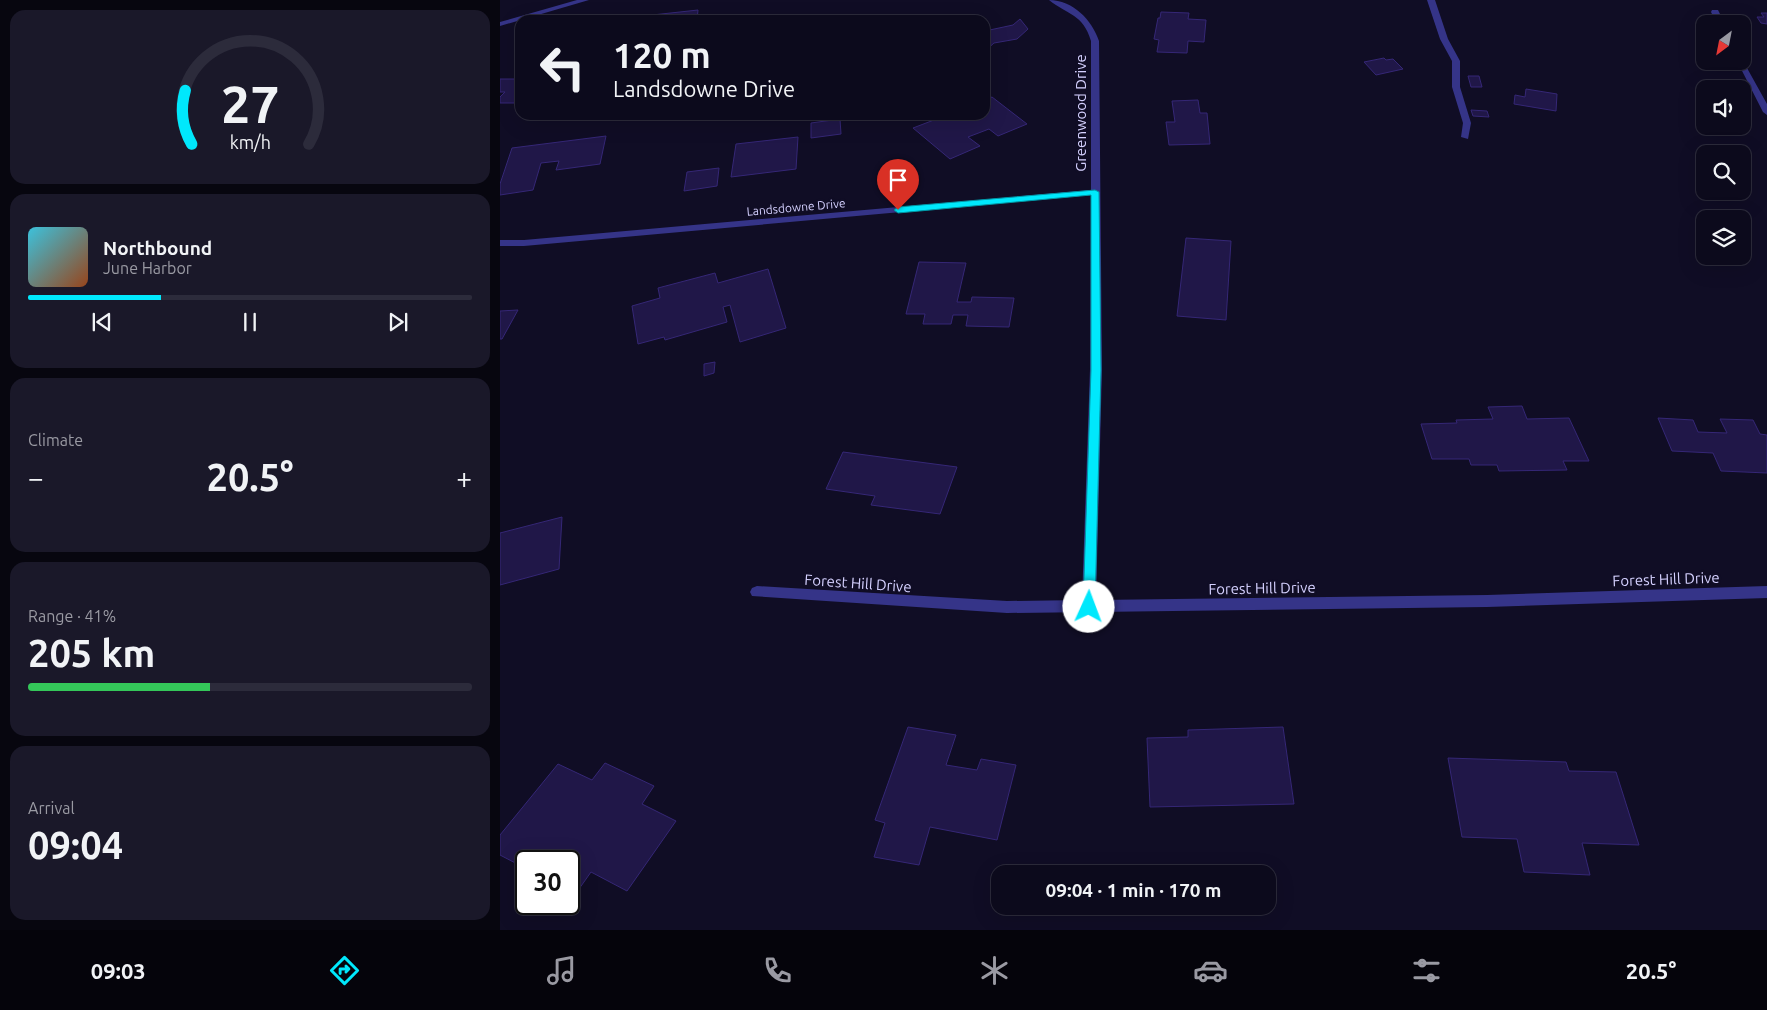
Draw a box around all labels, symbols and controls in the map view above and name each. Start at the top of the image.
north arrow [1696,15,1751,70]
map controls [1696,15,1751,265]
icon: left [530,35,595,100]
text: 120 m [613,35,711,75]
street label: Greenwood Drive [1072,54,1089,172]
text: 27 [221,75,279,133]
text: Landsdowne Drive [613,76,795,101]
button: sound [1696,80,1751,135]
text: km/h [229,132,271,152]
button: search [1696,145,1751,200]
pin [877,159,919,210]
icon: arrive [884,166,912,194]
street label: Landsdowne Drive [746,196,846,218]
button: layers [1696,210,1751,265]
text: Northbound [103,237,212,259]
text: June Harbor [103,259,192,277]
icon: previous [88,308,116,336]
icon: pause [236,308,264,336]
icon: next [384,308,412,336]
text: Climate [28,431,83,449]
text: 20.5° [206,456,294,498]
text: − [28,462,44,493]
text: + [456,462,472,493]
street label: Forest Hill Drive [1612,569,1720,589]
street label: Forest Hill Drive [804,571,912,595]
street label: Forest Hill Drive [1208,579,1316,597]
position arrow [1062,580,1114,632]
text: Range · 41% [28,607,116,625]
text: 205 km [28,632,155,674]
text: Arrival [28,799,75,817]
text: 09:04 [28,824,123,866]
speed limit sign: 30 [515,850,580,915]
text: 09:04 · 1 min · 170 m [1046,879,1221,901]
icon: directions [327,953,362,988]
icon: music [544,953,579,988]
icon: phone [760,953,795,988]
icon: climate [977,953,1012,988]
icon: car [1193,953,1228,988]
icon: filters [1409,953,1444,988]
text: 09:03 [91,958,146,983]
text: 20.5° [1626,958,1676,983]

